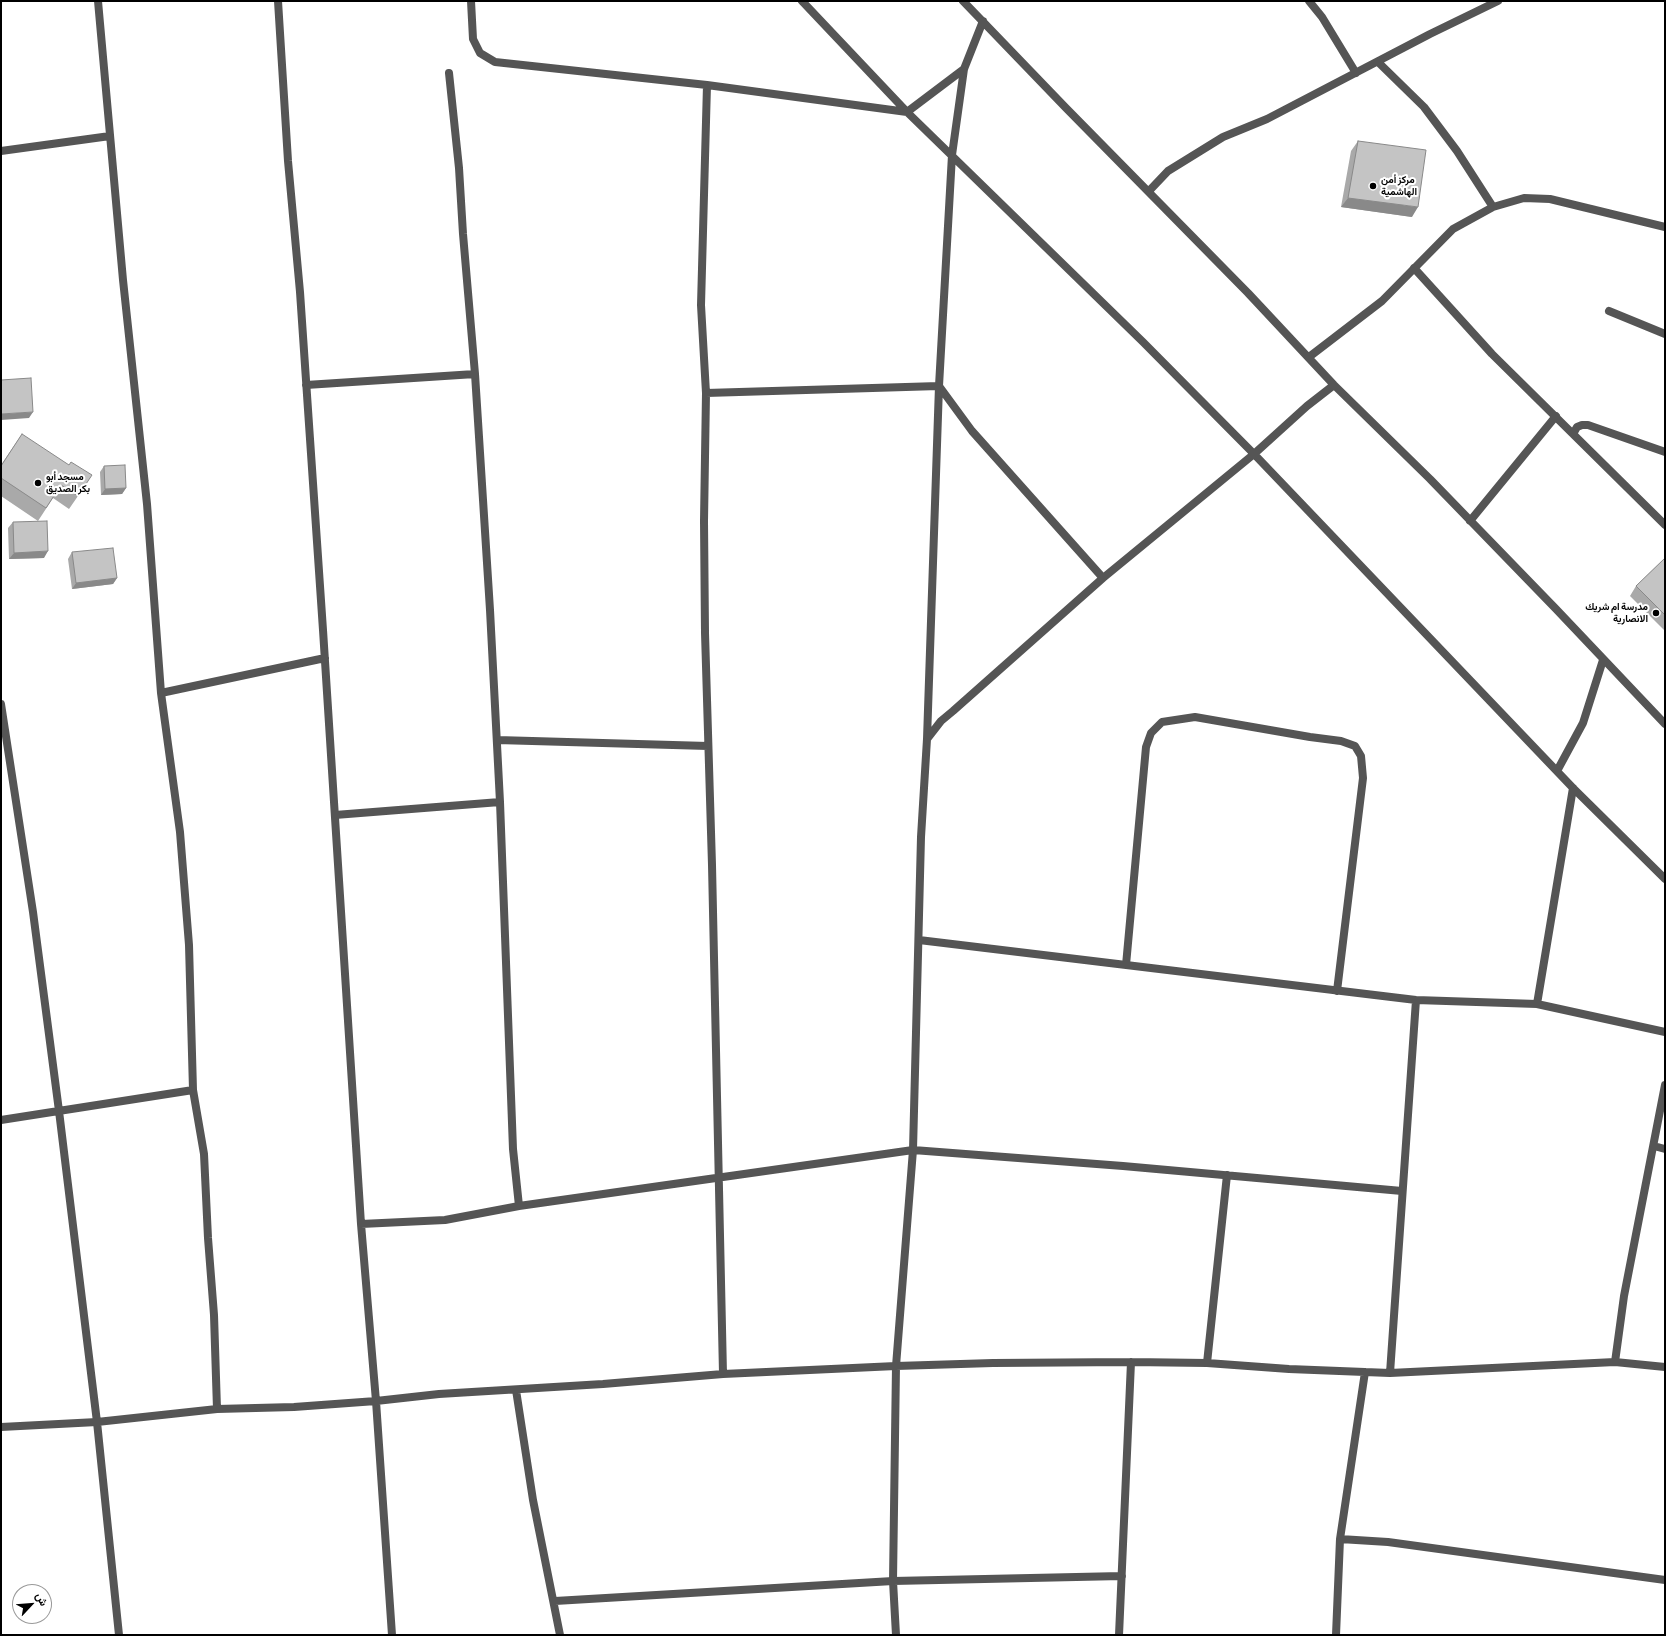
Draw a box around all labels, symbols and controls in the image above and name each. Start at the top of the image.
place label: مركز أمن الهاشمية [1381,174,1417,198]
marker: مركز أمن الهاشمية [1368,181,1378,191]
place label: مسجد أبو بكر الصديق [46,471,90,494]
marker: مسجد أبو بكر الصديق [33,478,43,488]
place label: مدرسة ام شريك الانصارية [1585,601,1648,624]
marker: مدرسة ام شريك الانصارية [1651,608,1661,618]
north arrow [12,1584,52,1624]
text: ش [34,1591,50,1608]

